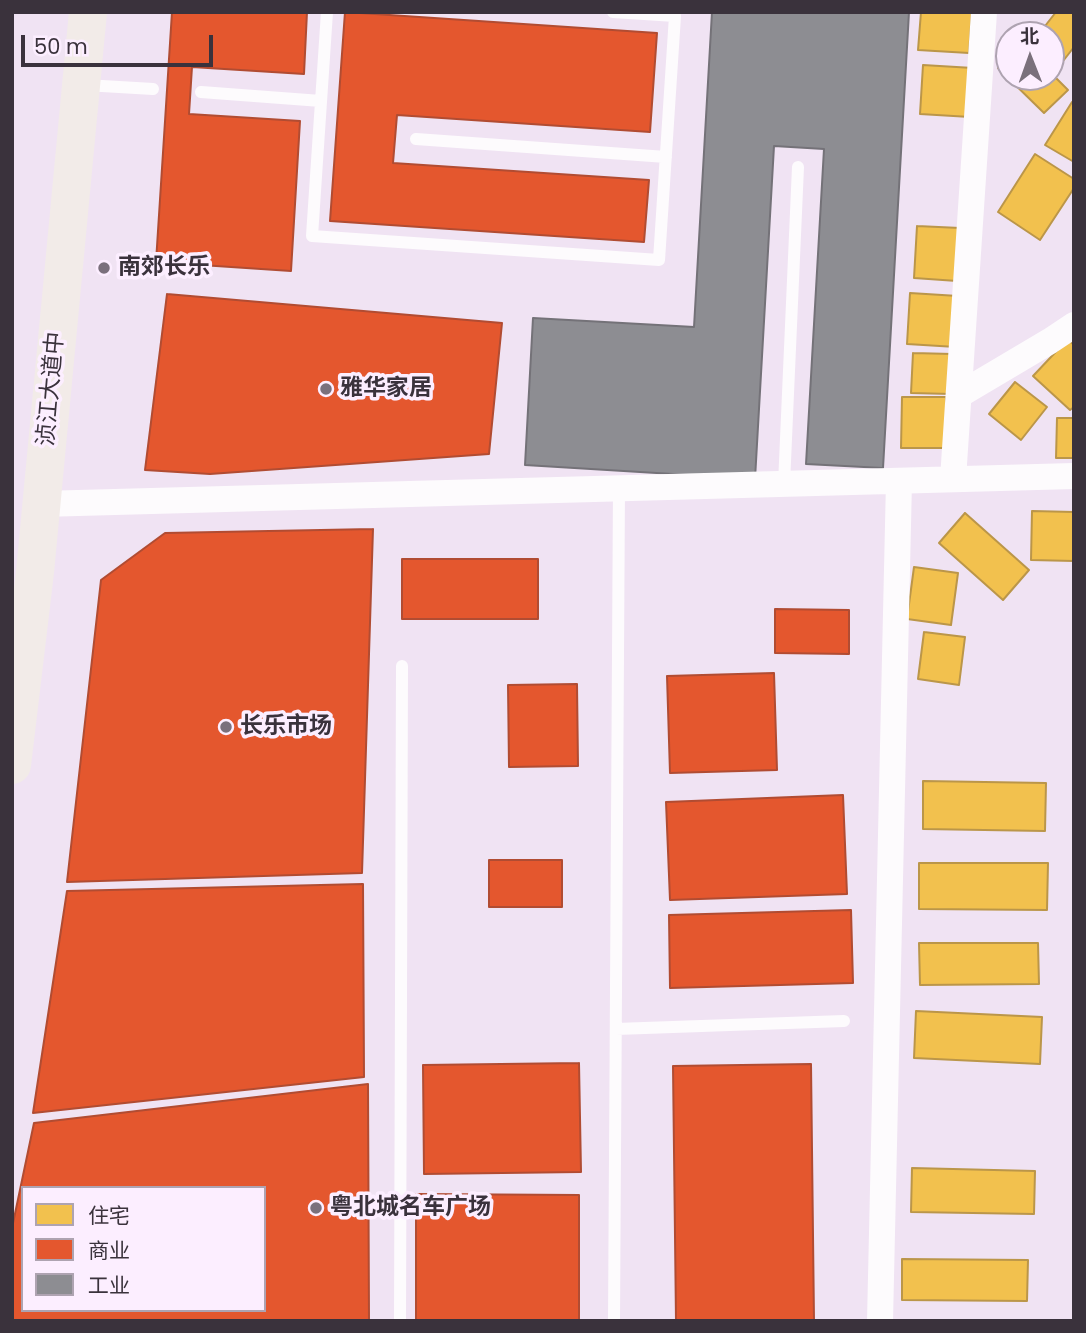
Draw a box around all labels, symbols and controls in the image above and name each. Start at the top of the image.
scale bar [24,21,217,65]
north arrow [995,21,1065,91]
text: 北 [1020,23,1039,50]
text: 50 m [34,32,88,61]
place label: 南郊长乐 [118,254,210,282]
marker: 南郊长乐 [96,260,112,276]
street label: 浈江大道中 [33,331,71,447]
place label: 雅华家居 [340,375,432,403]
marker: 雅华家居 [318,381,334,397]
place label: 长乐市场 [240,713,332,741]
marker: 长乐市场 [218,719,234,735]
legend [21,1186,266,1312]
place label: 粤北城名车广场 [330,1194,491,1222]
marker: 粤北城名车广场 [308,1200,324,1216]
text: 住宅 [88,1201,130,1230]
text: 商业 [88,1236,130,1265]
text: 工业 [88,1271,130,1300]

